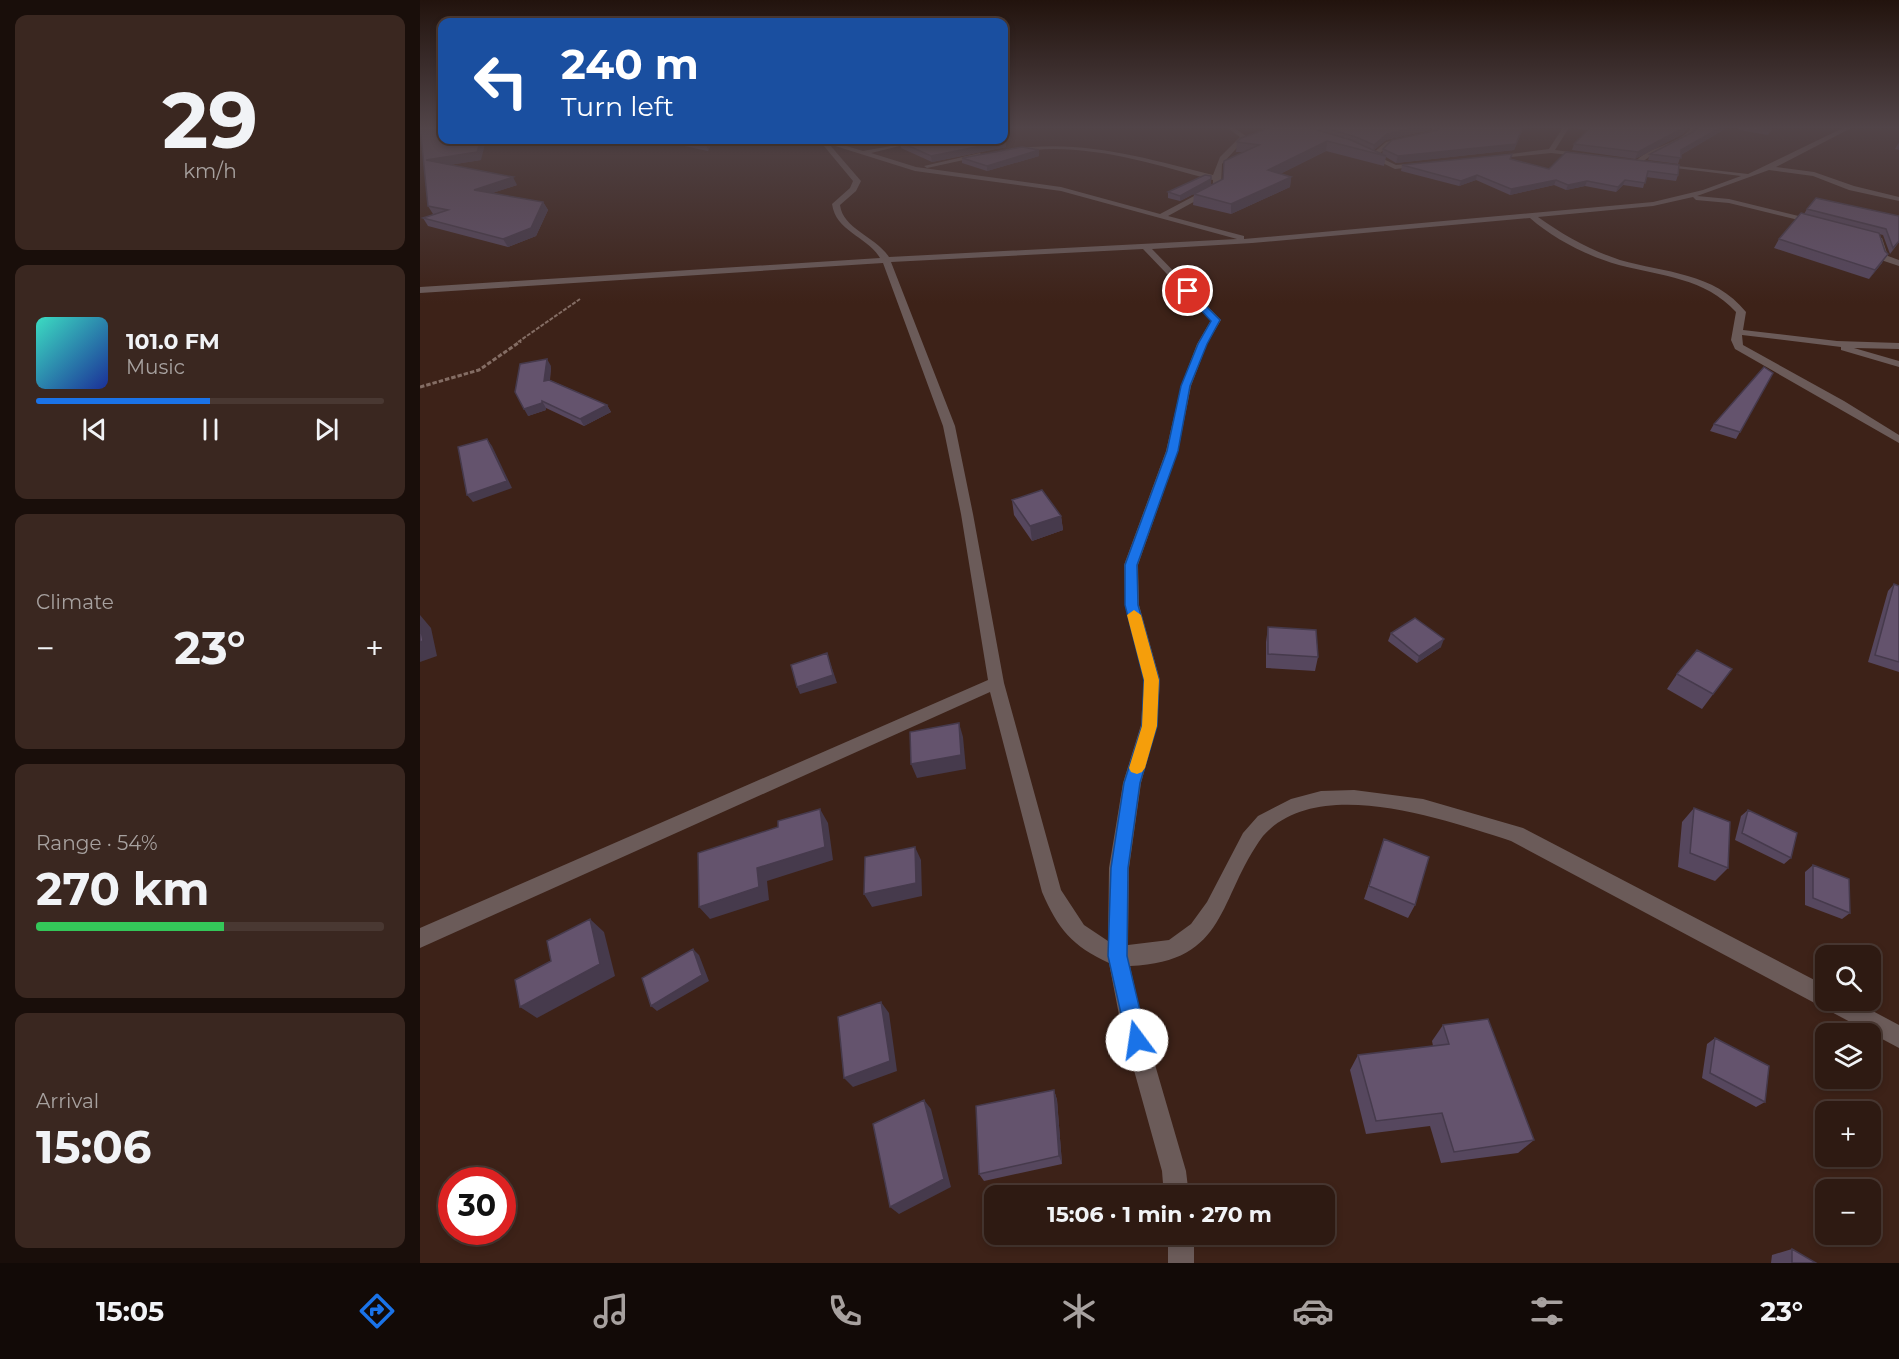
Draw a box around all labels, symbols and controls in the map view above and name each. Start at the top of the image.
text: 240 m [561,38,699,90]
icon: left [462,42,540,120]
text: 29 [162,72,258,168]
text: Turn left [561,90,674,123]
text: km/h [183,159,237,183]
pin [1162,265,1213,316]
icon: arrive [1171,274,1204,307]
text: 101.0 FM [126,328,220,355]
text: Music [126,355,185,379]
icon: previous [78,413,111,446]
icon: pause [194,413,227,446]
icon: next [310,413,343,446]
text: Climate [36,590,114,614]
text: 23° [174,620,246,675]
text: − [36,628,55,668]
text: + [365,628,384,668]
text: Range · 54% [36,831,158,855]
text: 270 km [36,861,209,916]
map controls [1815,945,1881,1245]
button: search [1815,945,1881,1011]
position arrow [1105,1008,1169,1072]
button: layers [1815,1023,1881,1089]
text: Arrival [36,1089,99,1113]
button: + [1815,1101,1881,1167]
text: 15:06 [36,1119,151,1174]
speed limit sign: 30 [438,1167,516,1245]
button: − [1815,1179,1881,1245]
text: 15:06 · 1 min · 270 m [1047,1201,1272,1228]
icon: directions [356,1290,398,1332]
icon: music [590,1290,632,1332]
icon: phone [824,1290,866,1332]
icon: climate [1058,1290,1100,1332]
icon: car [1292,1290,1334,1332]
icon: filters [1526,1290,1568,1332]
text: 15:05 [96,1295,164,1328]
text: 23° [1760,1295,1803,1328]

